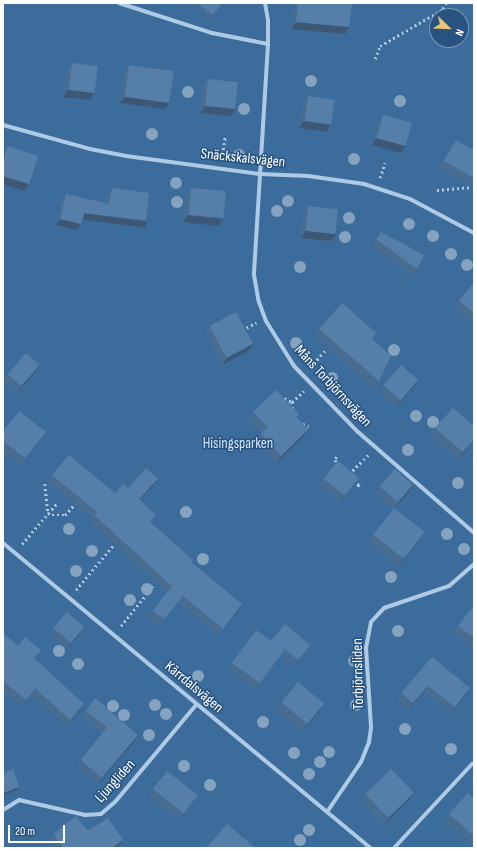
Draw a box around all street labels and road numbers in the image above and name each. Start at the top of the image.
street label: Snäckskalsvägen [200,145,286,171]
street label: Måns Torbjörnsvägen [290,341,376,431]
street label: Torbjörnsliden [348,638,368,710]
street label: Kärrdalsvägen [161,657,227,717]
street label: Ljungliden [91,756,139,806]

